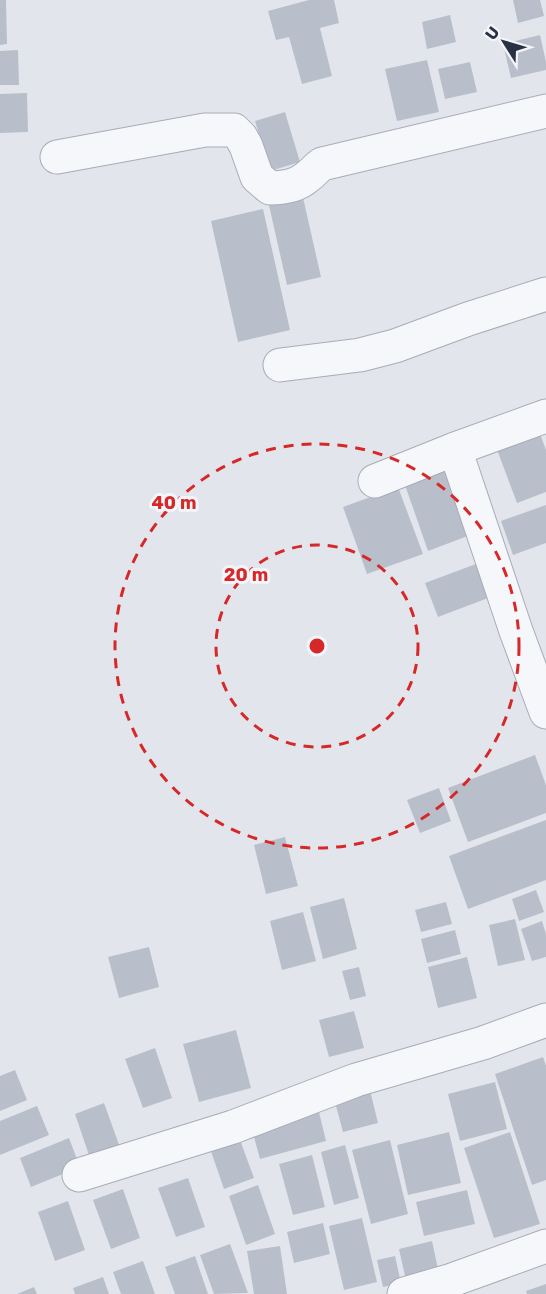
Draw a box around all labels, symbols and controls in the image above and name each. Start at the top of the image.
north arrow [474,12,534,72]
text: U [481,23,504,44]
text: 40 m [152,492,196,514]
text: 20 m [224,564,268,586]
centre of rings [307,636,327,656]

